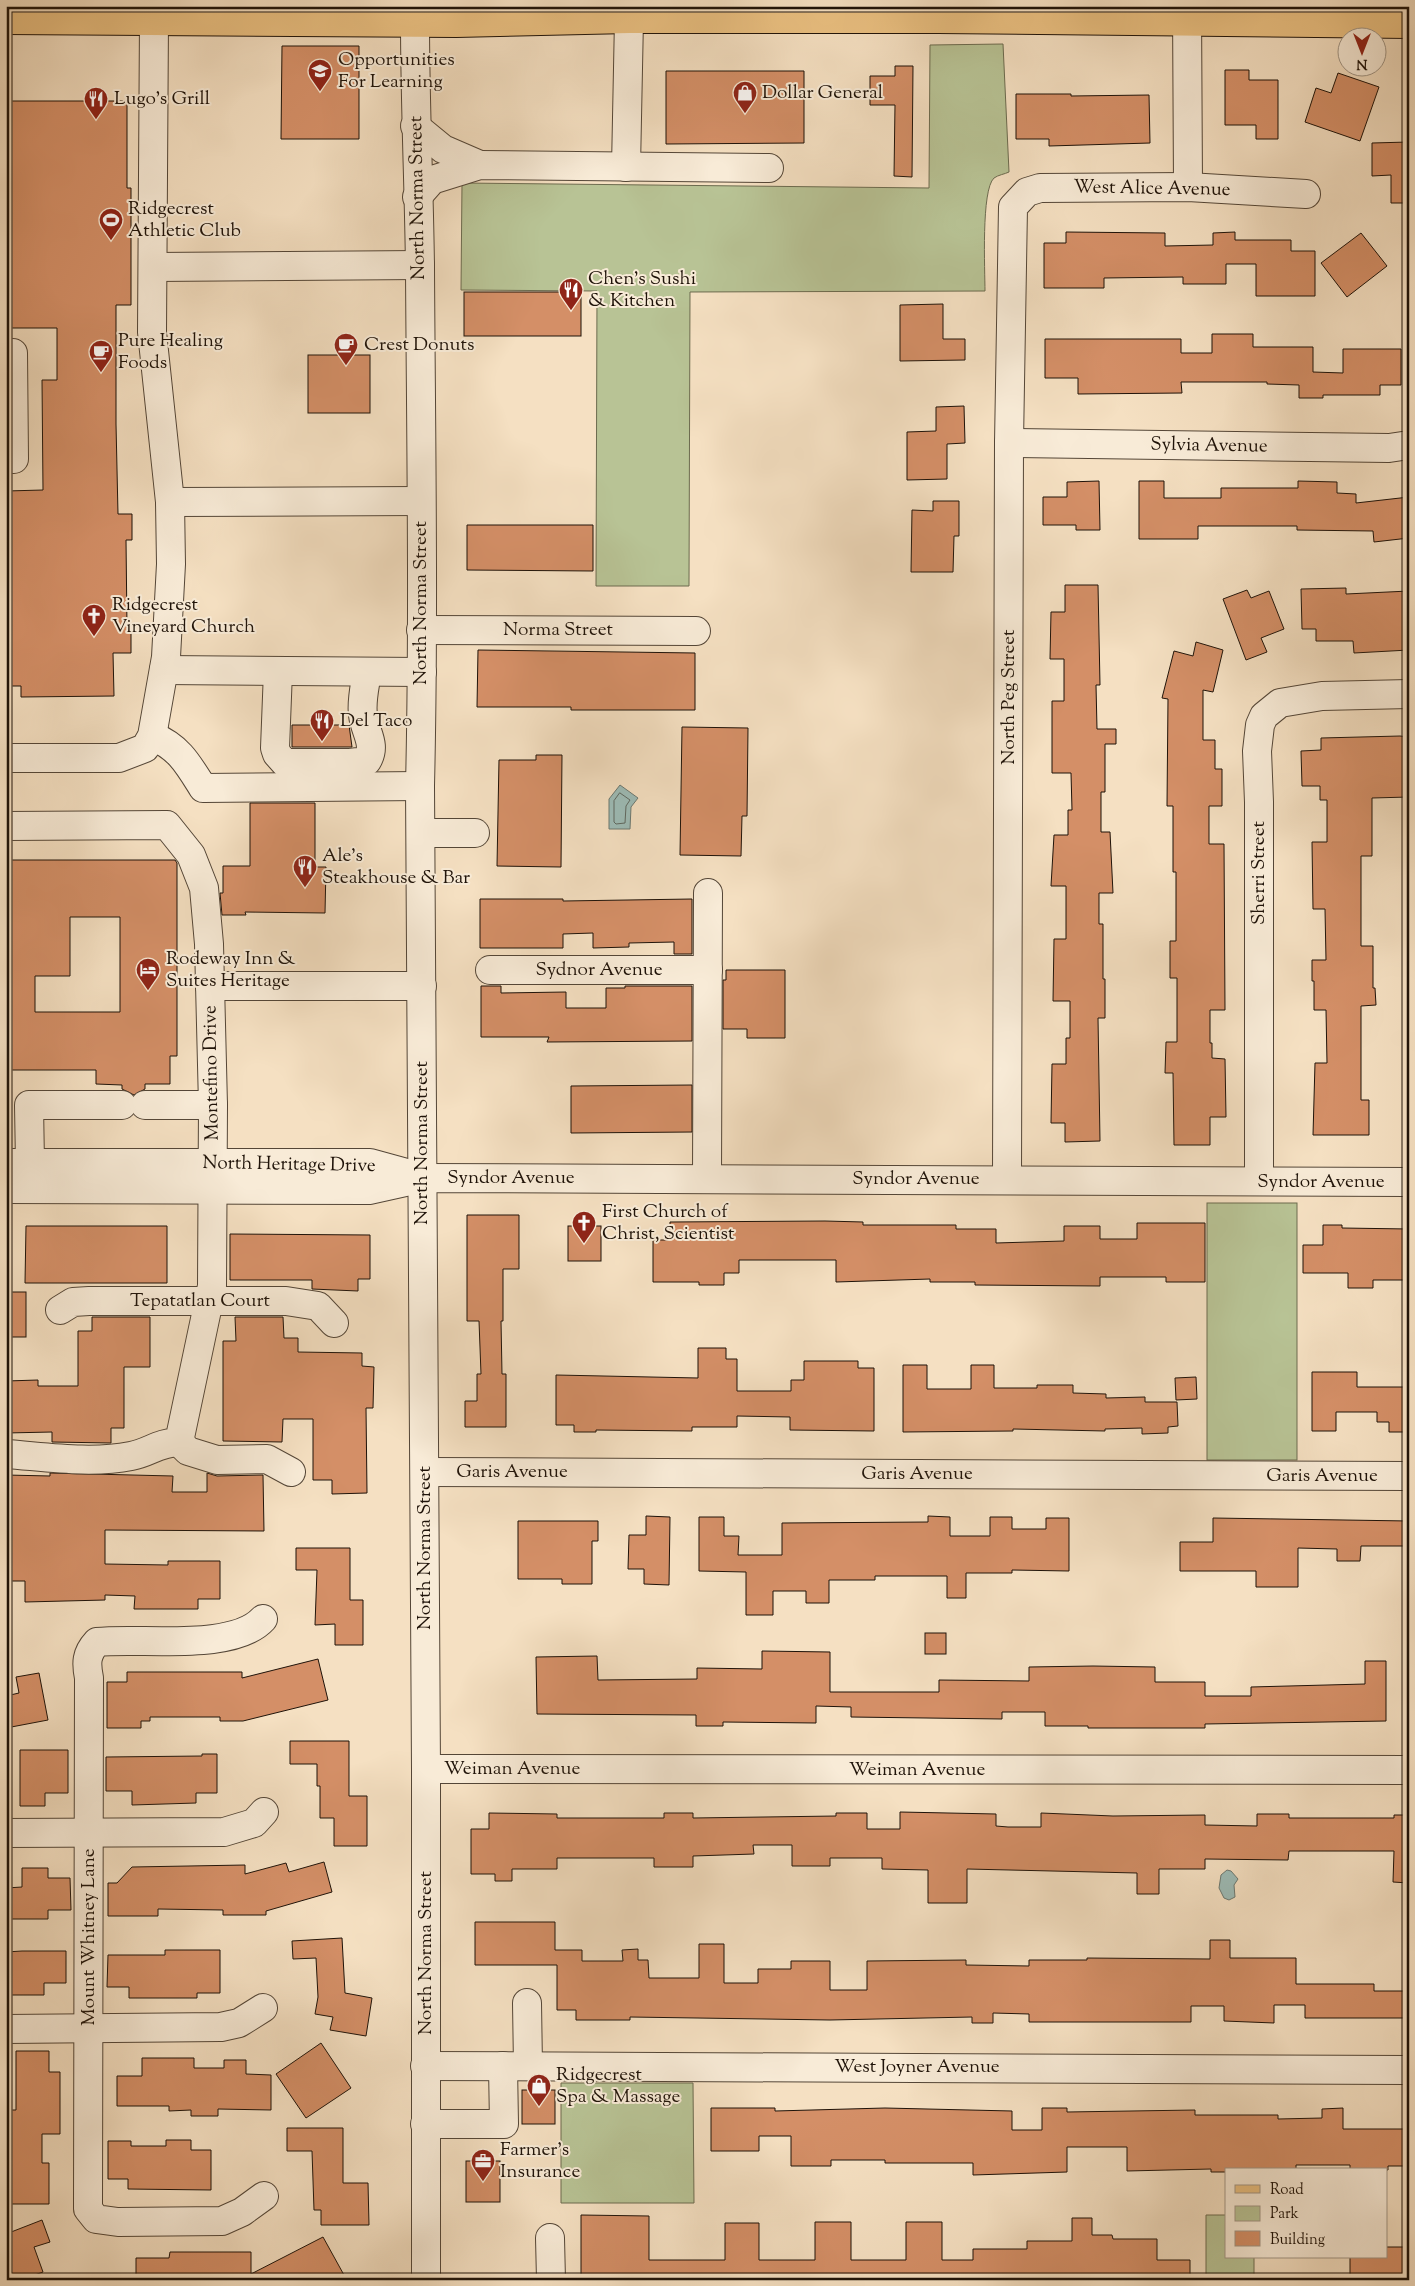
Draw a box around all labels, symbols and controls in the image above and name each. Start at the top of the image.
north arrow [1338,28,1388,78]
place label: Opportunities For Learning [338,47,455,96]
text: N [1356,53,1368,73]
school or university icon: Opportunities For Learning [307,58,333,92]
shop icon: Dollar General [732,80,758,114]
place label: Dollar General [762,80,883,107]
restaurant icon: Lugo's Grill [83,86,109,120]
place label: Lugo's Grill [114,86,210,113]
street label: North Norma Street [403,115,433,280]
street label: West Alice Avenue [1073,174,1231,204]
place label: Ridgecrest Athletic Club [128,196,241,245]
sports icon: Ridgecrest Athletic Club [98,207,124,241]
place label: Chen's Sushi & Kitchen [588,266,696,315]
restaurant icon: Chen's Sushi & Kitchen [558,277,584,311]
place label: Pure Healing Foods [118,328,223,377]
cafe icon: Crest Donuts [333,332,359,366]
place label: Crest Donuts [364,332,474,359]
cafe icon: Pure Healing Foods [88,339,114,373]
street label: Sylvia Avenue [1150,431,1268,461]
street label: North Norma Street [408,520,435,685]
place label: Ridgecrest Vineyard Church [112,592,255,641]
church icon: Ridgecrest Vineyard Church [81,603,107,637]
street label: Norma Street [503,617,613,644]
street label: North Peg Street [996,629,1023,765]
restaurant icon: Del Taco [309,708,335,742]
place label: Del Taco [340,708,412,735]
street label: Sherri Street [1246,821,1273,925]
place label: Ale's Steakhouse & Bar [322,843,470,892]
restaurant icon: Ale's Steakhouse & Bar [292,854,318,888]
place label: Rodeway Inn & Suites Heritage [166,946,296,995]
hotel icon: Rodeway Inn & Suites Heritage [135,957,161,991]
street label: Sydnor Avenue [535,957,663,984]
street label: Montefino Drive [197,1005,227,1141]
street label: North Norma Street [409,1060,436,1225]
street label: North Heritage Drive [202,1150,376,1180]
street label: Syndor Avenue [447,1165,575,1192]
street label: Syndor Avenue [852,1166,980,1193]
street label: Syndor Avenue [1257,1169,1385,1196]
place label: First Church of Christ, Scientist [602,1199,735,1248]
church icon: First Church of Christ, Scientist [571,1210,597,1244]
street label: Tepatatlan Court [130,1288,271,1315]
street label: Garis Avenue [456,1459,568,1486]
street label: Garis Avenue [861,1461,973,1488]
street label: Garis Avenue [1266,1463,1378,1490]
street label: North Norma Street [412,1465,439,1630]
street label: Weiman Avenue [444,1756,581,1783]
street label: Weiman Avenue [849,1757,986,1784]
street label: Mount Whitney Lane [76,1848,103,2026]
street label: North Norma Street [413,1870,440,2035]
street label: West Joyner Avenue [834,2054,1000,2081]
place label: Ridgecrest Spa & Massage [556,2062,681,2111]
shop icon: Ridgecrest Spa & Massage [526,2073,552,2107]
place label: Farmer's Insurance [500,2137,580,2186]
office icon: Farmer's Insurance [470,2148,496,2182]
legend [1225,2168,1388,2258]
text: Road [1270,2180,1304,2201]
text: Park [1270,2204,1299,2225]
text: Building [1270,2230,1325,2251]

